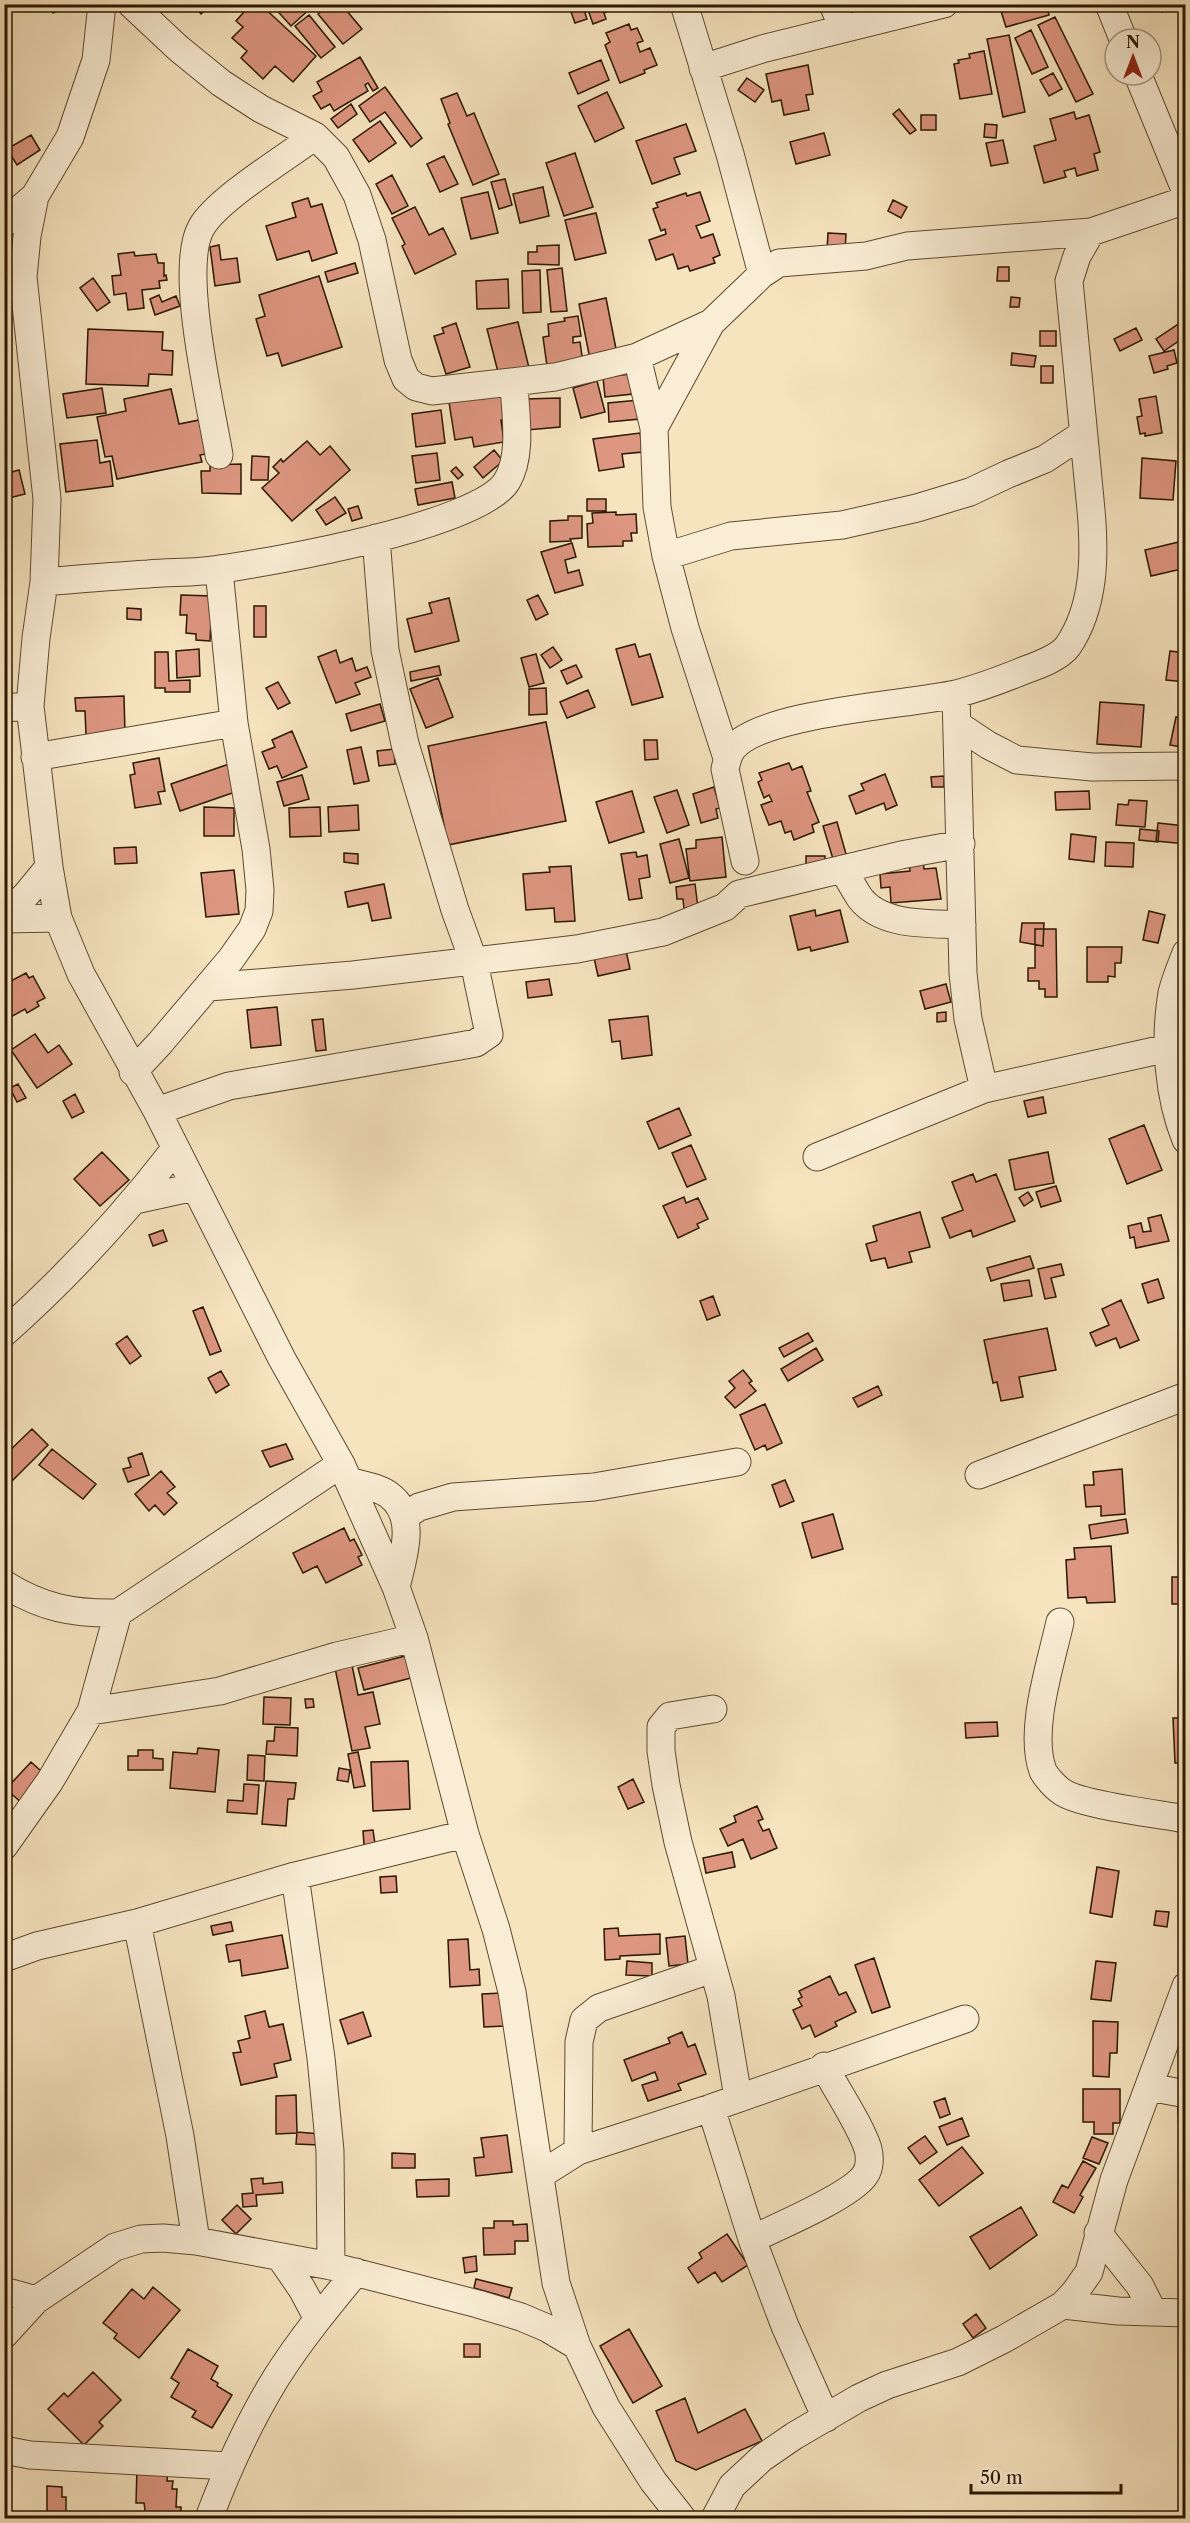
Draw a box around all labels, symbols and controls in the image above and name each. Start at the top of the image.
north arrow [1103,27,1163,87]
text: N [1126,32,1140,52]
scale bar [971,2457,1121,2495]
text: 50 m [980,2467,1023,2489]

